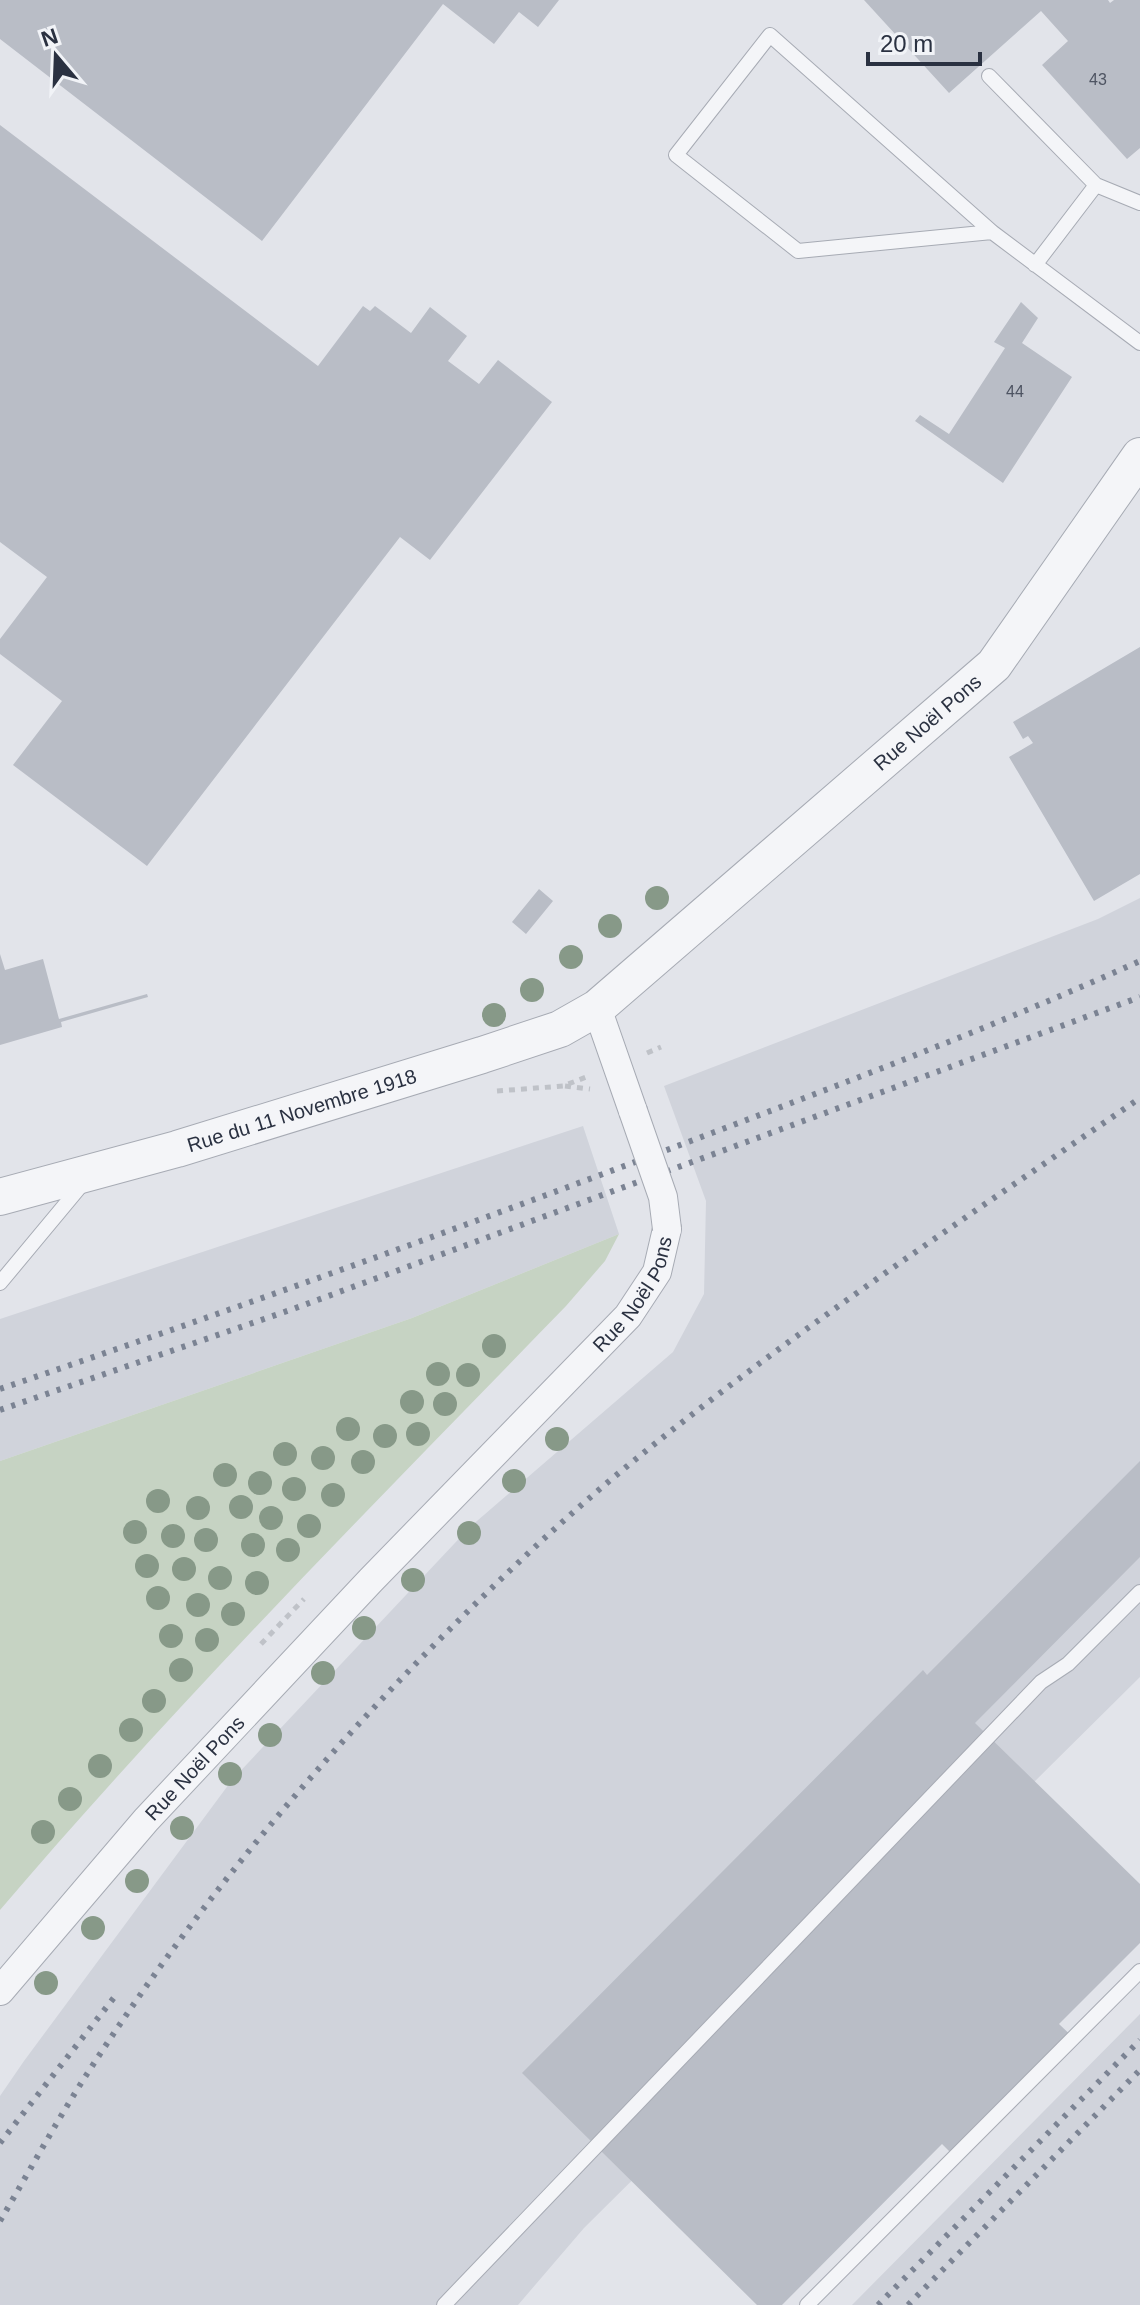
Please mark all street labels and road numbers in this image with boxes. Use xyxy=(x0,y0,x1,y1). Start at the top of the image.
street label: Rue Noël Pons xyxy=(869,670,986,775)
street label: Rue du 11 Novembre 1918 xyxy=(184,1065,419,1156)
street label: Rue Noël Pons xyxy=(588,1234,676,1356)
street label: Rue Noël Pons xyxy=(141,1711,249,1825)

